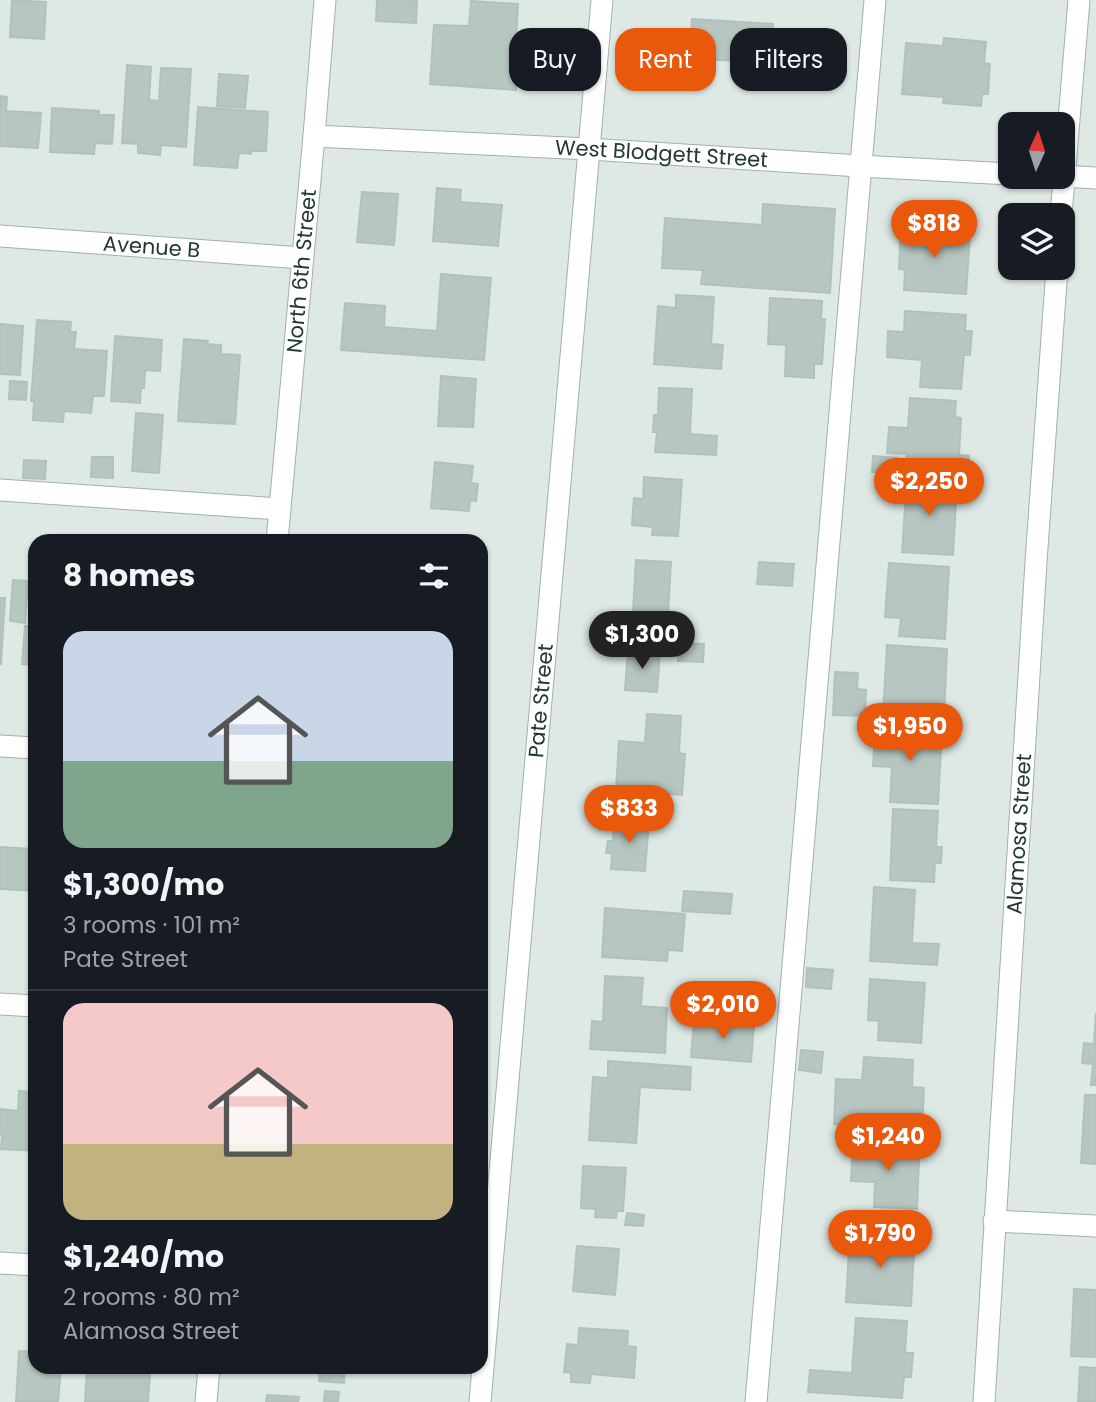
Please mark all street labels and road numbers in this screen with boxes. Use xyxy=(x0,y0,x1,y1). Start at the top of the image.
street label: West Blodgett Street xyxy=(554,132,769,174)
street label: North 6th Street xyxy=(279,188,323,354)
street label: Avenue B xyxy=(102,229,201,265)
street label: Pate Street xyxy=(521,642,560,759)
street label: Alamosa Street xyxy=(999,753,1038,915)

